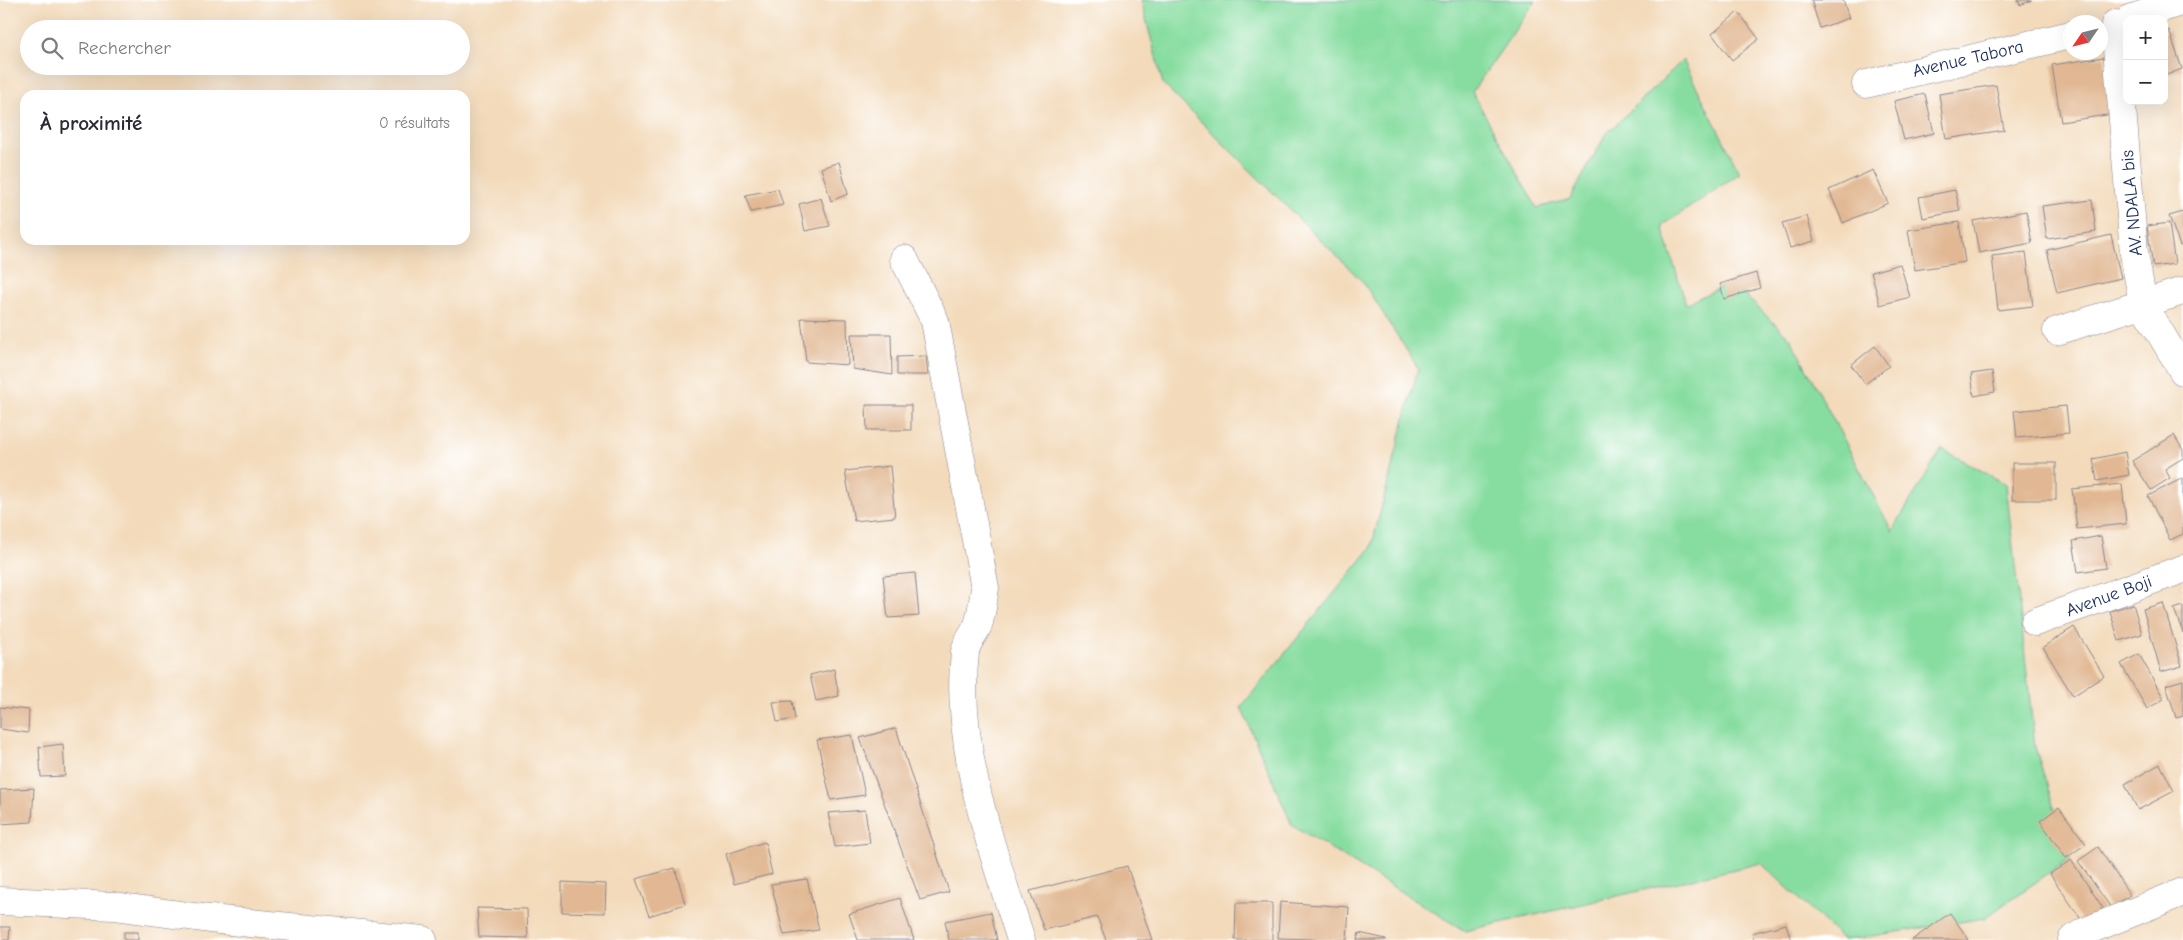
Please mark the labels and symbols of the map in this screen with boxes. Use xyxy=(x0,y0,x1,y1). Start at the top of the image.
north arrow xyxy=(2063,15,2108,60)
street label: Avenue Tabora xyxy=(1911,36,2025,82)
street label: AV. NDALA bis xyxy=(2117,149,2147,257)
street label: Avenue Boji xyxy=(2063,571,2155,621)

